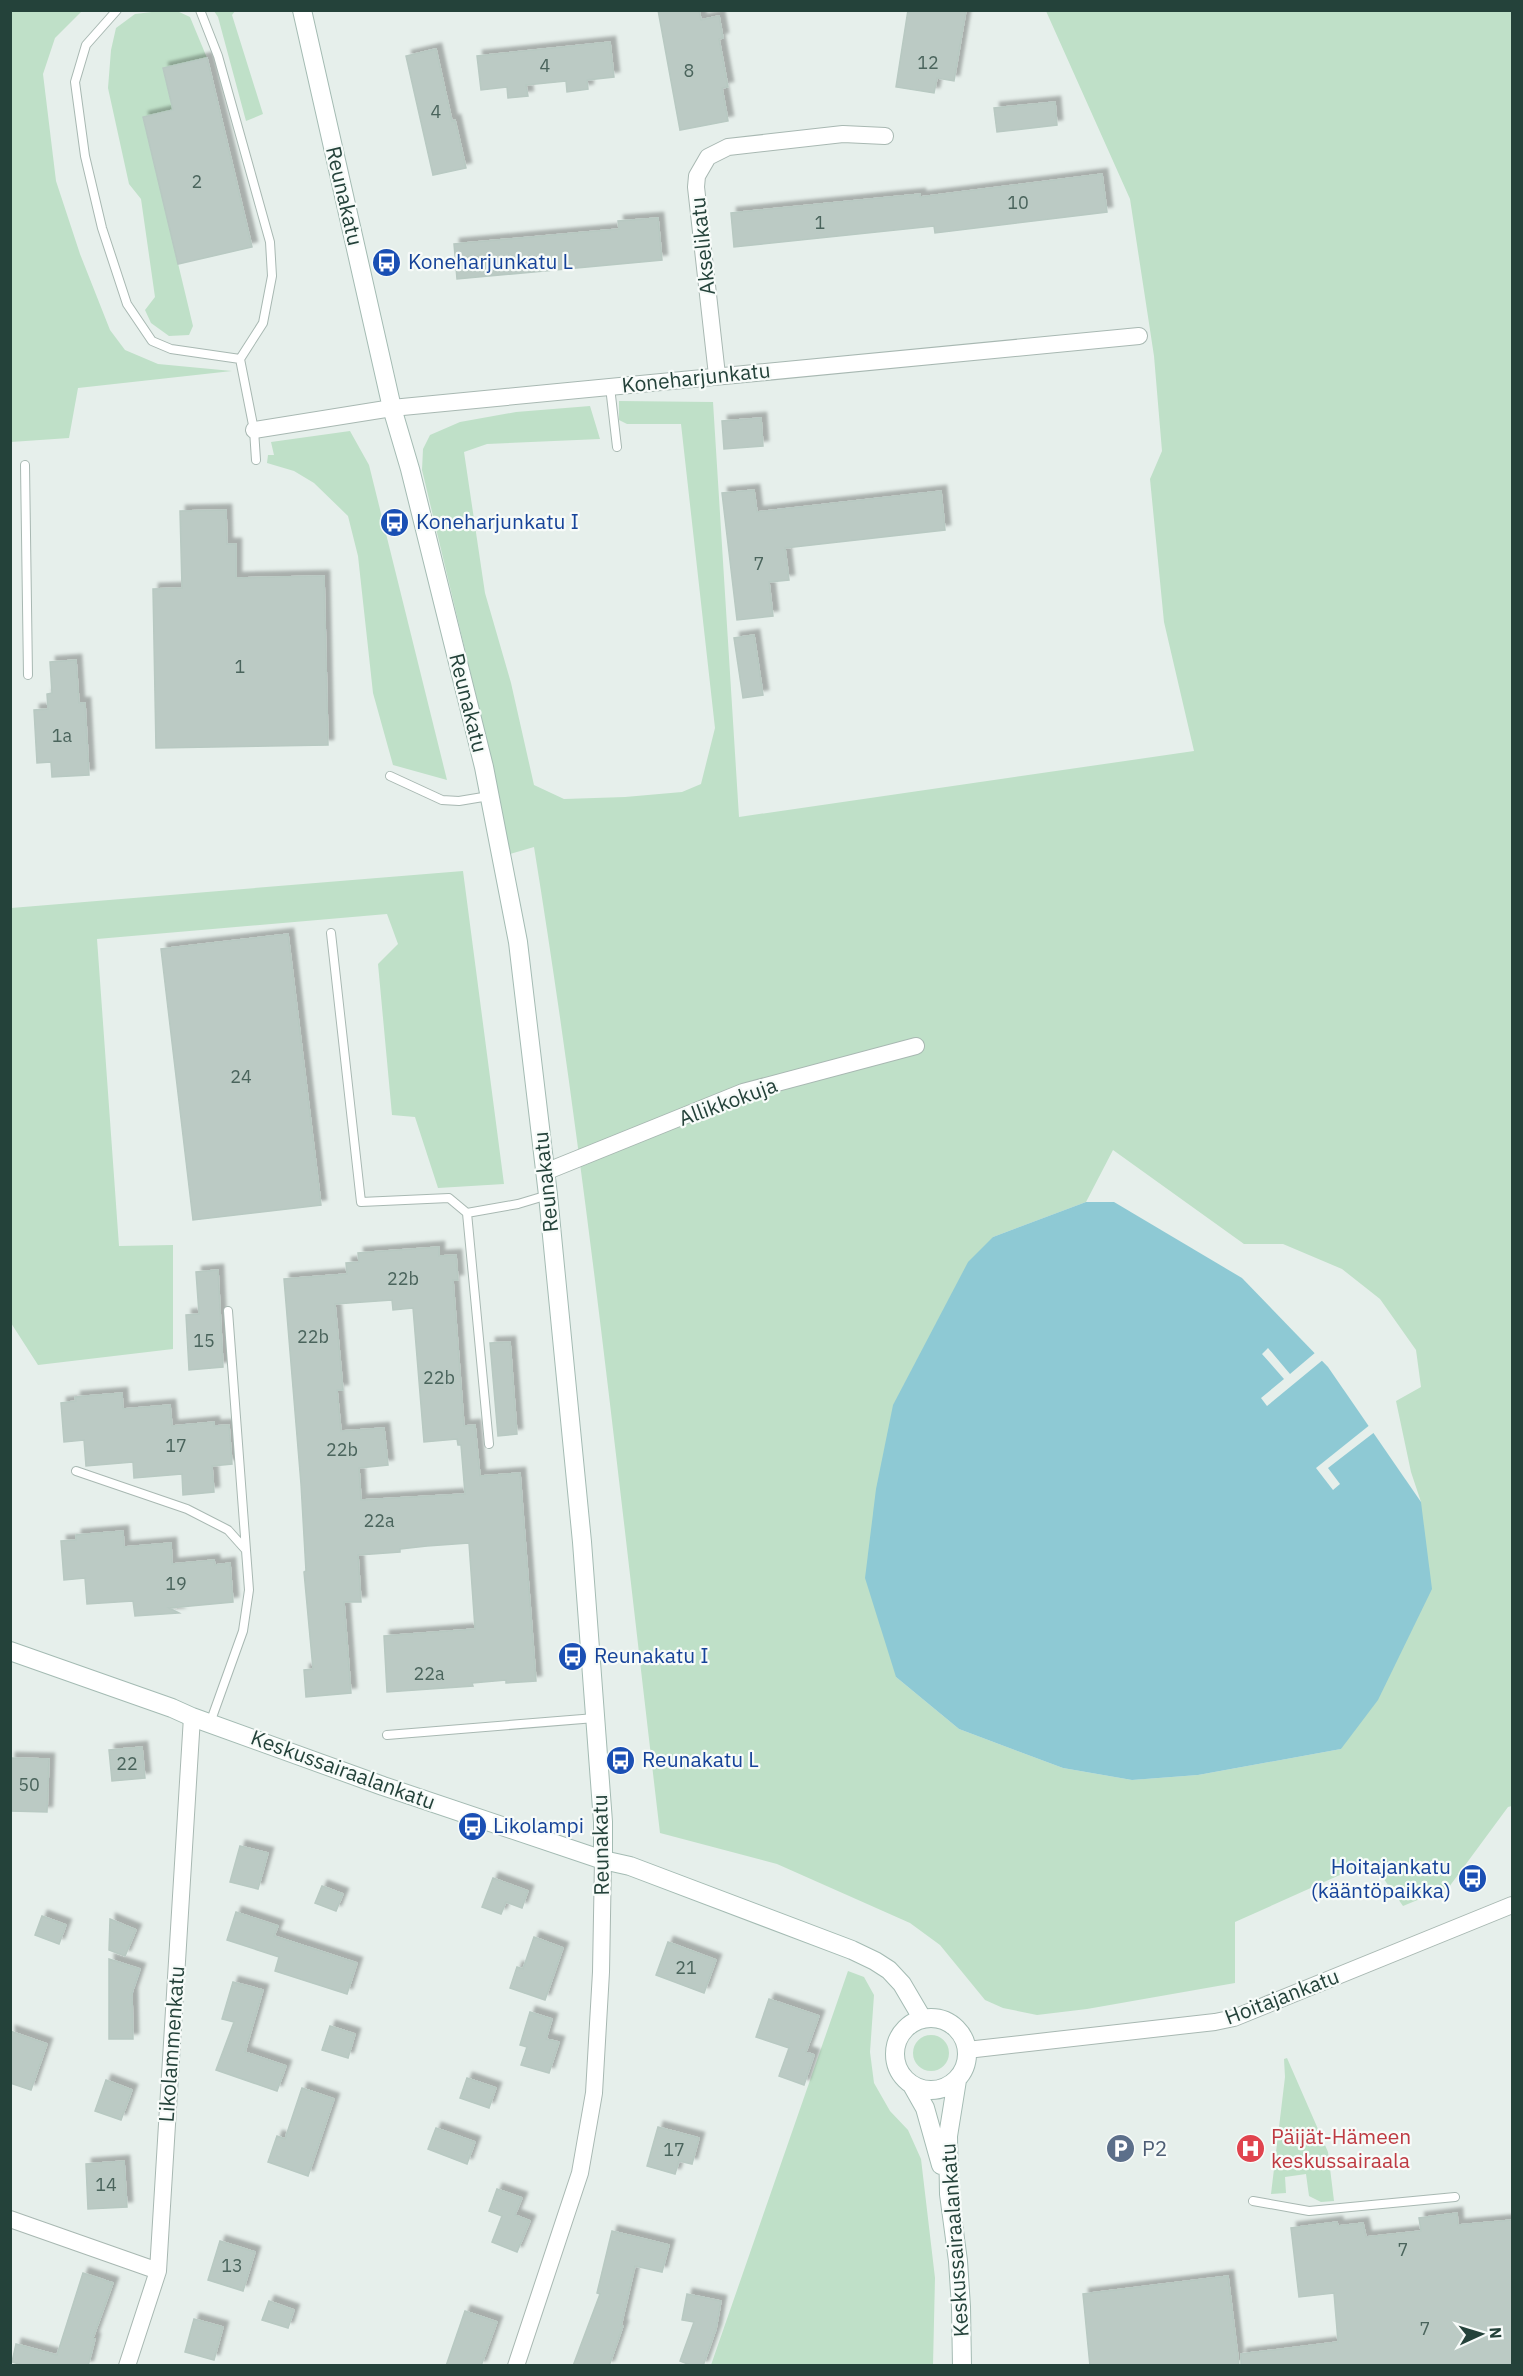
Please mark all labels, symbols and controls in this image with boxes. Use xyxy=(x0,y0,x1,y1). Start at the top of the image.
house number: 12 xyxy=(917,51,939,74)
house number: 4 xyxy=(540,54,551,77)
house number: 8 xyxy=(684,59,694,82)
house number: 4 xyxy=(431,100,442,123)
street label: Reunakatu xyxy=(320,143,370,248)
house number: 2 xyxy=(192,170,202,193)
house number: 10 xyxy=(1007,191,1029,214)
street label: Akselikatu xyxy=(683,196,721,297)
house number: 1 xyxy=(815,211,825,234)
bus stop icon: Koneharjunkatu L xyxy=(371,246,403,278)
place label: Koneharjunkatu L xyxy=(408,247,573,275)
street label: Koneharjunkatu xyxy=(620,355,772,399)
bus stop icon: Koneharjunkatu I xyxy=(379,506,411,538)
place label: Koneharjunkatu I xyxy=(416,507,579,535)
house number: 7 xyxy=(754,552,764,575)
street label: Reunakatu xyxy=(443,650,495,755)
house number: 1 xyxy=(235,655,245,678)
house number: 1a xyxy=(52,724,73,747)
house number: 24 xyxy=(230,1065,252,1088)
street label: Allikkokuja xyxy=(675,1070,781,1132)
street label: Reunakatu xyxy=(526,1130,564,1234)
house number: 22b xyxy=(387,1267,419,1290)
house number: 22b xyxy=(297,1325,329,1348)
house number: 15 xyxy=(193,1329,215,1352)
house number: 22b xyxy=(423,1366,455,1389)
house number: 17 xyxy=(165,1434,187,1457)
house number: 22b xyxy=(326,1438,358,1461)
house number: 22a xyxy=(363,1509,395,1532)
house number: 19 xyxy=(165,1572,187,1595)
bus stop icon: Reunakatu I xyxy=(557,1640,589,1672)
place label: Reunakatu I xyxy=(594,1641,709,1669)
house number: 22a xyxy=(413,1662,445,1685)
street label: Keskussairaalankatu xyxy=(247,1723,440,1815)
bus stop icon: Reunakatu L xyxy=(605,1744,637,1776)
place label: Reunakatu L xyxy=(642,1745,759,1773)
house number: 22 xyxy=(116,1752,138,1775)
house number: 50 xyxy=(18,1773,40,1796)
street label: Reunakatu xyxy=(585,1794,615,1896)
bus stop icon: Likolampi xyxy=(456,1810,488,1842)
place label: Likolampi xyxy=(493,1811,584,1839)
place label: Hoitajankatu (kääntöpaikka) xyxy=(1311,1852,1451,1904)
bus stop icon: Hoitajankatu (kääntöpaikka) xyxy=(1456,1863,1488,1895)
house number: 21 xyxy=(675,1956,697,1979)
street label: Hoitajankatu xyxy=(1220,1961,1343,2031)
street label: Likolammenkatu xyxy=(152,1965,190,2123)
place label: Päijät-Hämeen keskussairaala xyxy=(1271,2122,1411,2174)
parking icon: P2 xyxy=(1105,2133,1137,2165)
hospital icon: Päijät-Hämeen keskussairaala xyxy=(1234,2133,1266,2165)
place label: P2 xyxy=(1142,2134,1167,2162)
house number: 17 xyxy=(663,2138,685,2161)
street label: Keskussairaalankatu xyxy=(933,2142,975,2338)
house number: 14 xyxy=(95,2173,117,2196)
house number: 7 xyxy=(1398,2238,1408,2261)
house number: 13 xyxy=(221,2254,243,2277)
north arrow xyxy=(1451,2304,1511,2364)
house number: 7 xyxy=(1420,2317,1430,2340)
text: N xyxy=(1486,2326,1506,2339)

